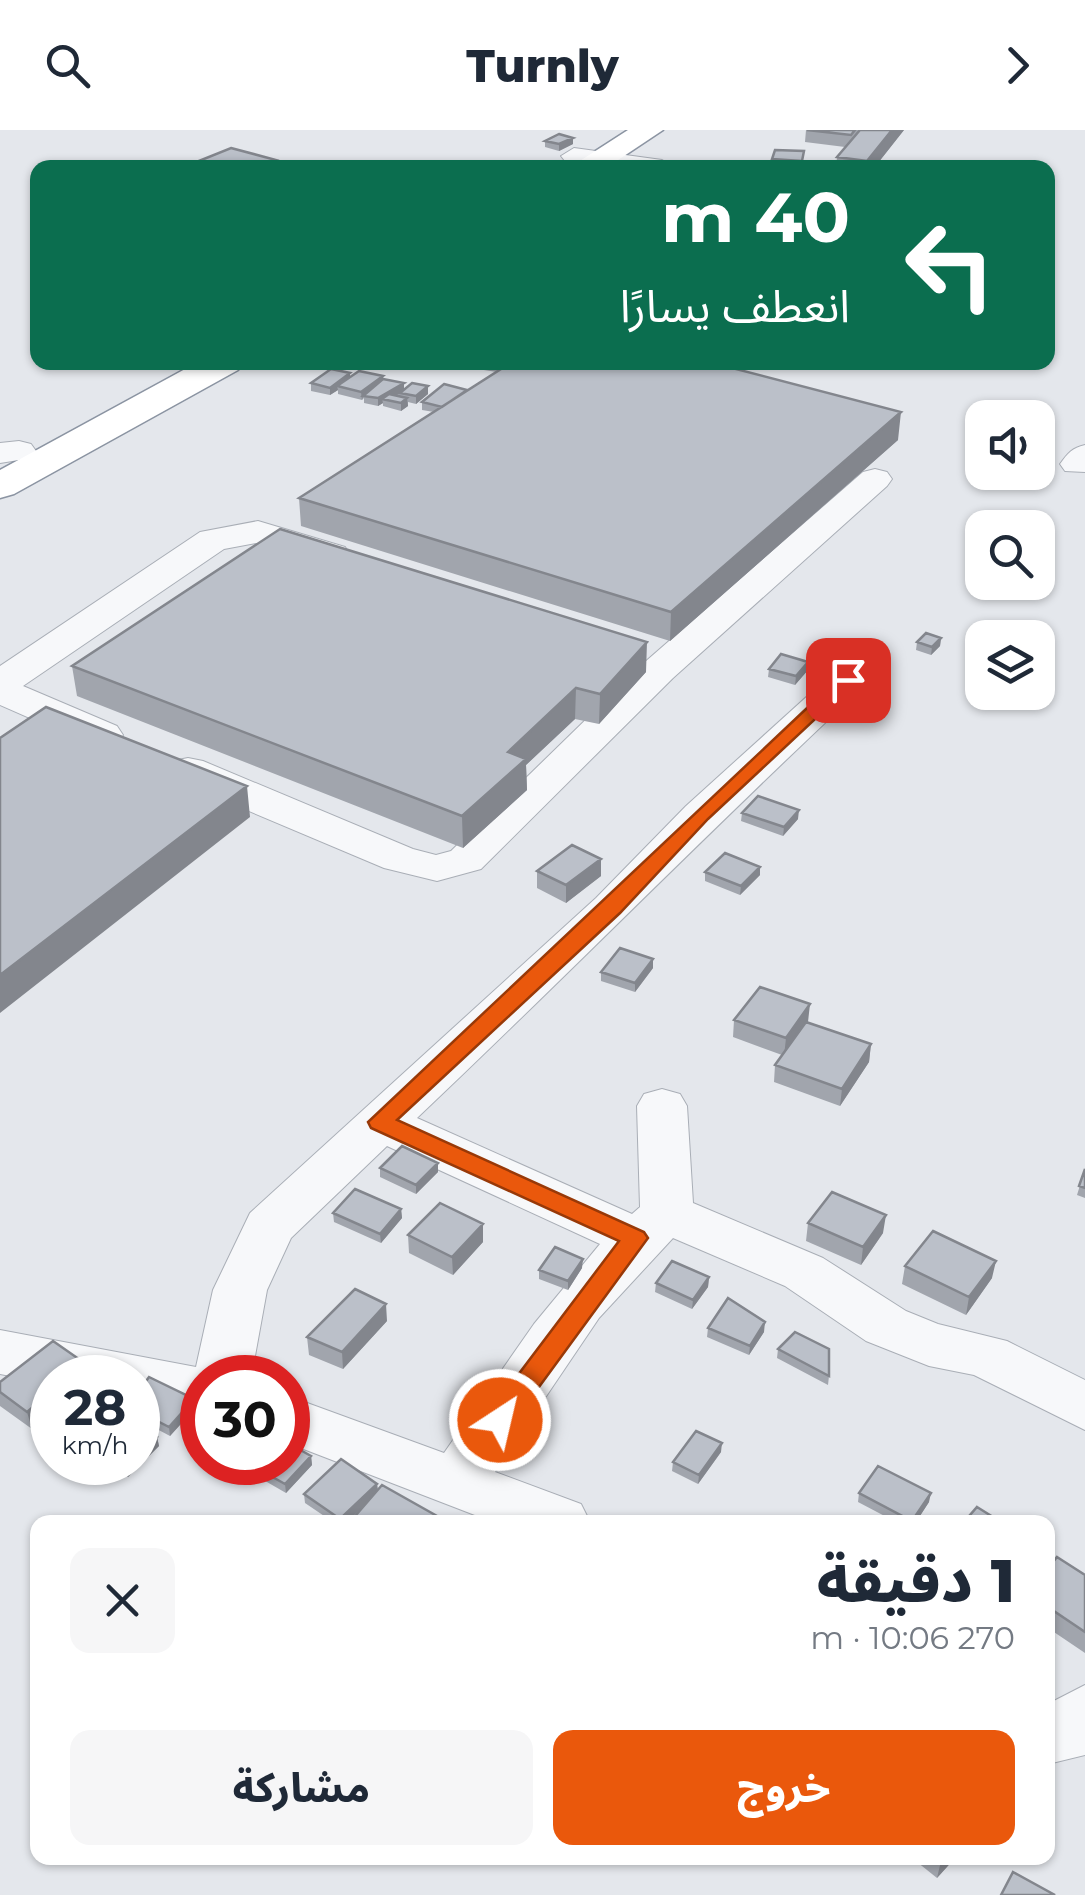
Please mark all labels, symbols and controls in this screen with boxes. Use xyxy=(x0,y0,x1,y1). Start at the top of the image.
icon: search xyxy=(40,38,95,93)
text: Turnly xyxy=(466,38,619,93)
icon: forward xyxy=(990,38,1045,93)
text: 40 m xyxy=(661,174,850,260)
icon: left xyxy=(885,200,1015,330)
text: انعطف يسارًا xyxy=(620,278,850,333)
map controls xyxy=(965,400,1055,710)
button: sound xyxy=(965,400,1055,490)
button: search xyxy=(965,510,1055,600)
button: layers xyxy=(965,620,1055,710)
pin xyxy=(806,638,891,723)
icon: arrive xyxy=(821,653,876,708)
speed limit sign: 30 xyxy=(180,1355,310,1485)
position arrow xyxy=(448,1368,552,1472)
text: 28 xyxy=(64,1377,126,1438)
text: km/h xyxy=(62,1430,128,1460)
text: 1 دقيقة xyxy=(817,1544,1015,1617)
button: close xyxy=(70,1548,175,1653)
text: 270 m · 10:06 xyxy=(810,1618,1015,1657)
button: مشاركة xyxy=(70,1730,533,1845)
button: خروج xyxy=(553,1730,1015,1845)

